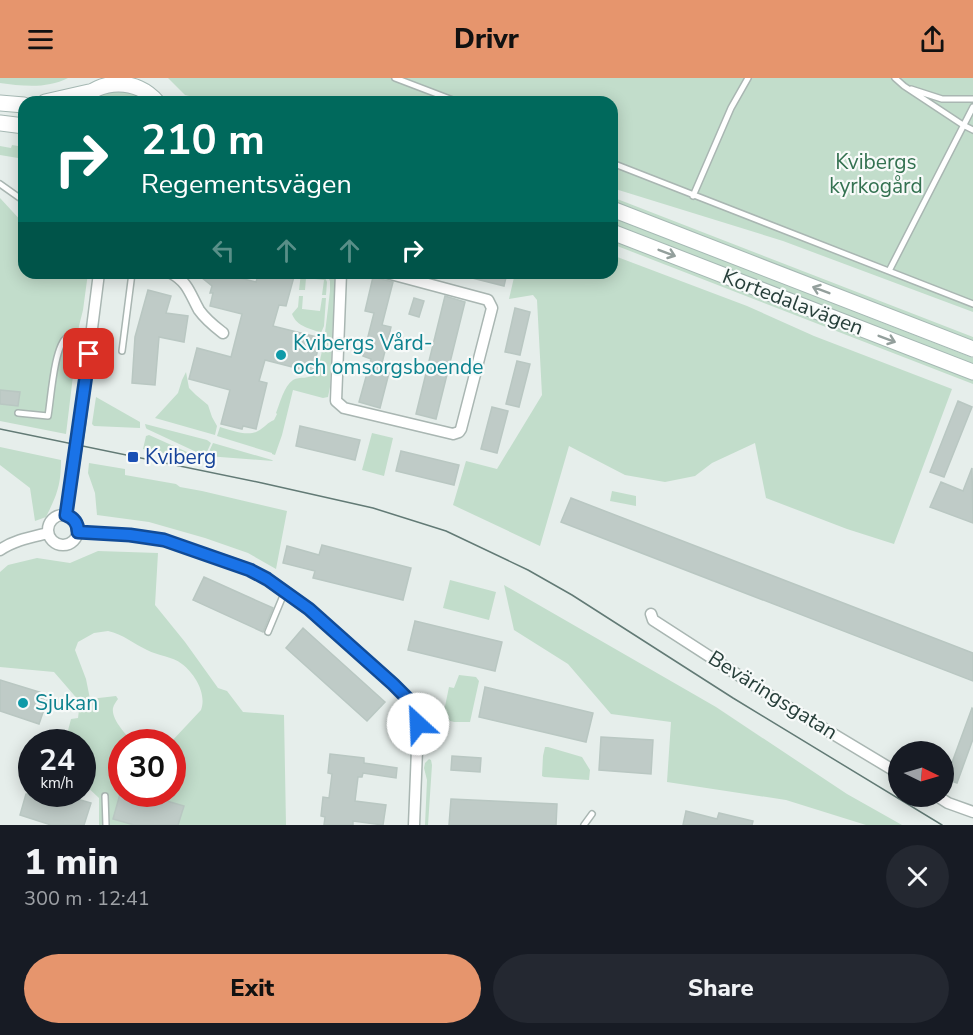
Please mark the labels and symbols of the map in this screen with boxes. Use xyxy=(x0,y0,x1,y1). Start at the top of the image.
park label: Kvibergs kyrkogård xyxy=(829,148,923,200)
one-way arrow xyxy=(657,248,675,259)
street label: Kortedalavägen xyxy=(719,262,867,342)
one-way arrow xyxy=(812,284,831,295)
pin xyxy=(63,328,114,379)
place label: Kvibergs Vård- och omsorgsboende xyxy=(293,329,483,381)
one-way arrow xyxy=(878,334,896,345)
marker: Kvibergs Vård- och omsorgsboende xyxy=(274,348,288,362)
place label: Kviberg xyxy=(145,443,216,471)
marker: Kviberg xyxy=(126,450,140,464)
street label: Beväringsgatan xyxy=(703,644,843,746)
place label: Sjukan xyxy=(35,689,98,717)
position arrow xyxy=(386,692,450,756)
marker: Sjukan xyxy=(16,696,30,710)
speed limit sign: 30 xyxy=(108,729,186,807)
north arrow xyxy=(888,741,954,807)

